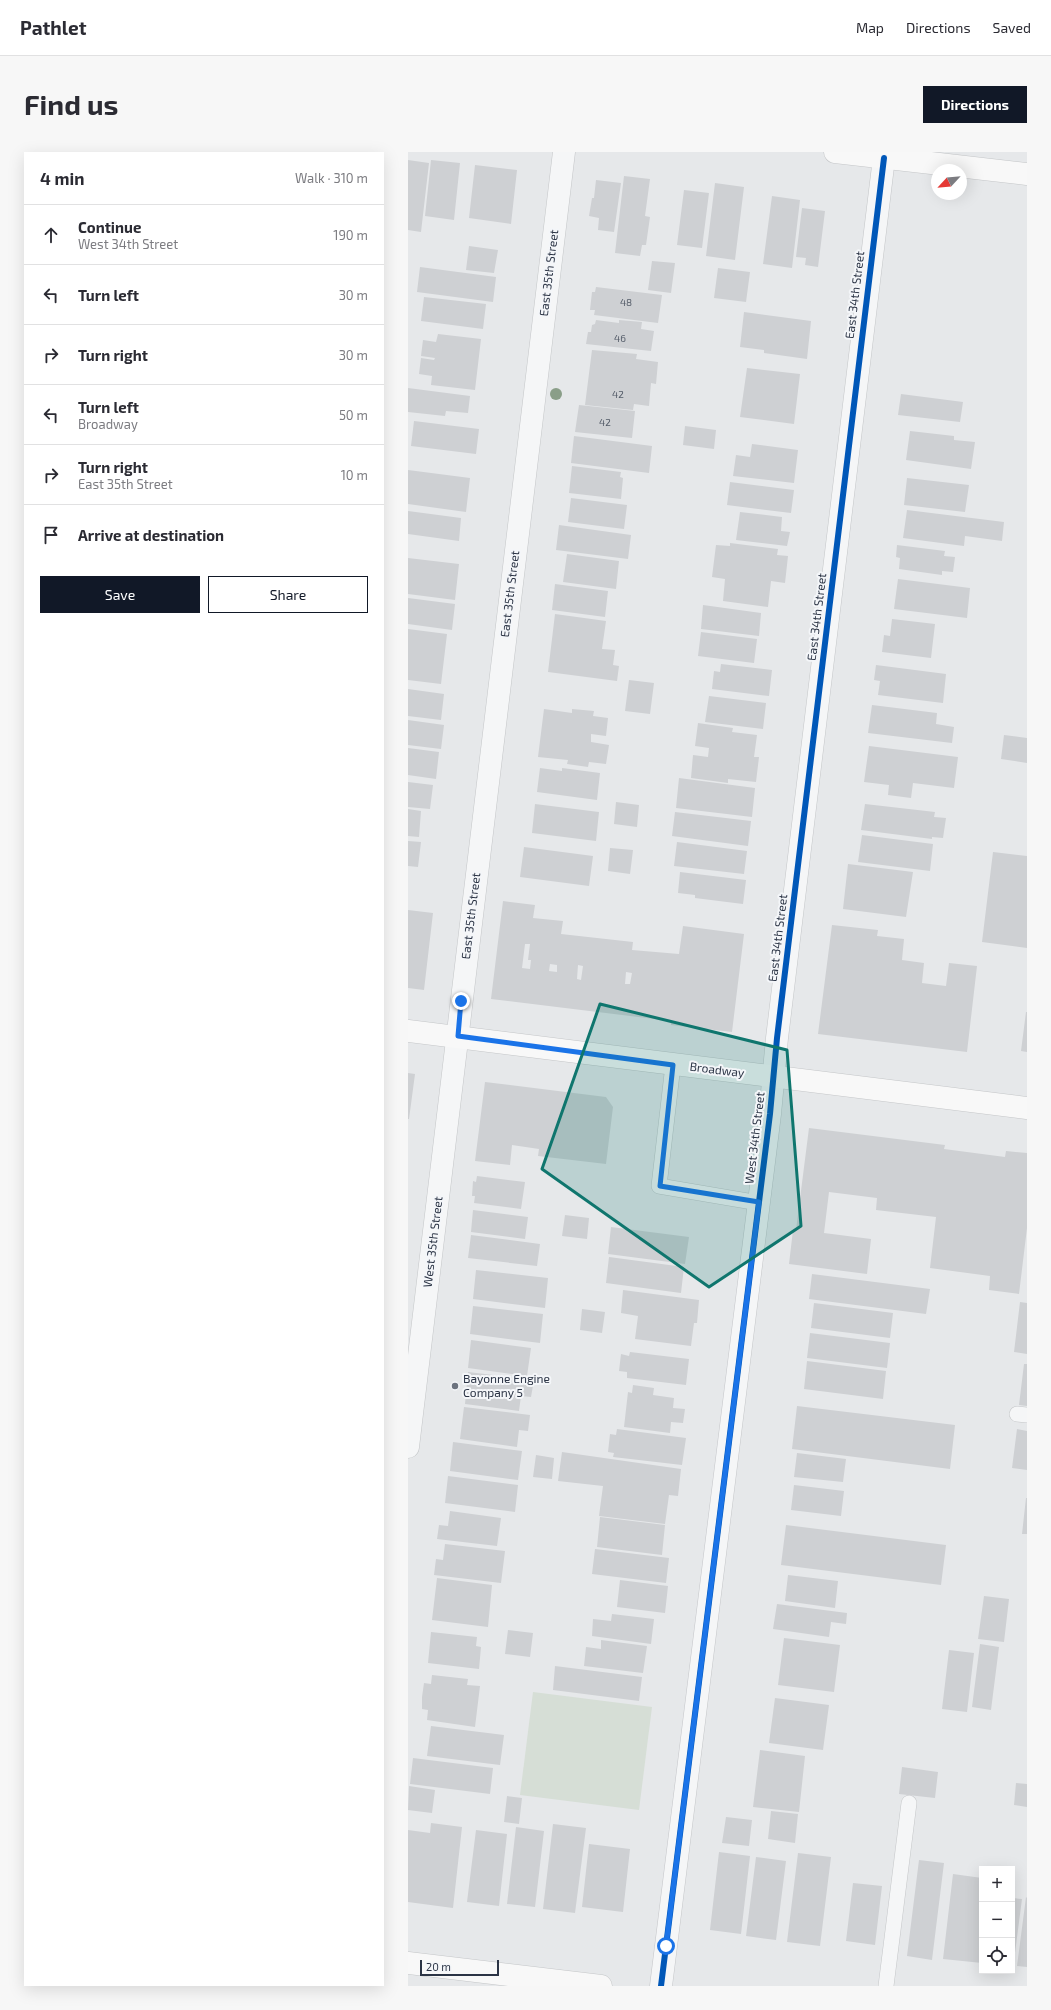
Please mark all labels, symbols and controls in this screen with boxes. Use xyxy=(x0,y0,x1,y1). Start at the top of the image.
text: Pathlet xyxy=(20,16,86,39)
text: Map xyxy=(856,19,884,36)
text: Directions xyxy=(906,19,971,36)
text: Saved xyxy=(993,19,1031,36)
button: Directions xyxy=(923,86,1027,123)
text: Find us xyxy=(24,87,118,121)
north arrow xyxy=(931,164,967,200)
text: 4 min xyxy=(40,168,84,188)
text: Walk · 310 m xyxy=(295,170,368,186)
text: Continue xyxy=(78,218,141,236)
icon: ahead xyxy=(40,224,62,246)
text: 190 m xyxy=(333,227,368,243)
street label: East 35th Street xyxy=(536,228,560,317)
text: West 34th Street xyxy=(78,236,178,252)
street label: East 34th Street xyxy=(842,250,866,340)
icon: left xyxy=(40,284,62,306)
text: Turn left xyxy=(78,286,139,304)
text: 30 m xyxy=(339,287,368,303)
house number: 48 xyxy=(620,296,632,308)
house number: 46 xyxy=(614,332,626,344)
icon: right xyxy=(40,344,62,366)
text: Turn right xyxy=(78,346,148,364)
text: 30 m xyxy=(339,347,368,363)
house number: 42 xyxy=(612,388,624,400)
text: Turn left xyxy=(78,398,139,416)
icon: left xyxy=(40,404,62,426)
text: 50 m xyxy=(339,407,368,423)
text: Broadway xyxy=(78,416,138,432)
house number: 42 xyxy=(599,416,611,428)
text: Turn right xyxy=(78,458,148,476)
icon: right xyxy=(40,464,62,486)
text: 10 m xyxy=(341,467,368,483)
text: East 35th Street xyxy=(78,476,173,492)
icon: arrive xyxy=(40,524,62,546)
text: Arrive at destination xyxy=(78,526,224,544)
street label: East 35th Street xyxy=(497,549,521,638)
street label: East 34th Street xyxy=(804,572,828,662)
button: Save xyxy=(40,576,200,613)
button: Share xyxy=(208,576,368,613)
street label: East 35th Street xyxy=(458,871,482,960)
street label: East 34th Street xyxy=(765,893,789,983)
route end xyxy=(452,992,470,1010)
street label: Broadway xyxy=(689,1059,746,1079)
street label: West 34th Street xyxy=(741,1091,767,1185)
street label: West 35th Street xyxy=(419,1195,445,1288)
place label: Bayonne Engine Company 5 xyxy=(463,1371,550,1399)
marker: Bayonne Engine Company 5 xyxy=(450,1381,460,1391)
map controls xyxy=(979,1866,1015,1974)
button: + xyxy=(979,1866,1015,1902)
button: − xyxy=(979,1902,1015,1938)
route start xyxy=(657,1937,675,1955)
button: locate xyxy=(979,1938,1015,1974)
scale bar xyxy=(420,1958,499,1977)
text: 20 m xyxy=(426,1960,451,1973)

